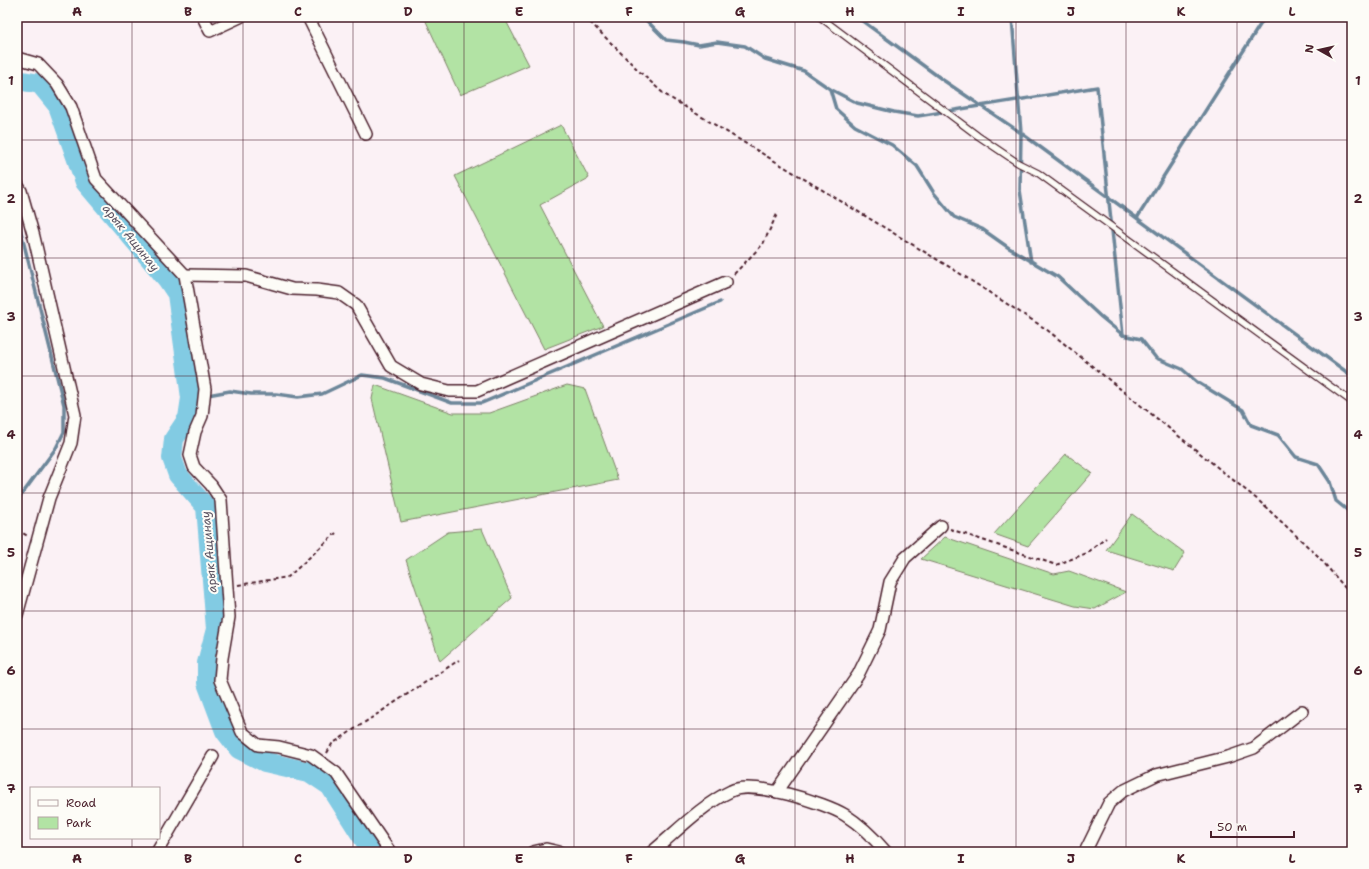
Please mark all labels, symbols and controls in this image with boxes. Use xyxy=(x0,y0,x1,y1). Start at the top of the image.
text: A xyxy=(72,3,82,20)
text: B xyxy=(184,3,192,20)
text: C xyxy=(294,3,302,20)
text: D xyxy=(403,3,413,20)
text: E xyxy=(515,3,524,20)
text: F xyxy=(625,3,633,20)
text: G xyxy=(735,3,746,20)
text: H xyxy=(845,3,855,20)
text: I xyxy=(957,3,965,20)
text: J xyxy=(1067,3,1075,20)
text: K xyxy=(1177,3,1186,20)
text: L xyxy=(1288,3,1296,20)
north arrow xyxy=(1299,30,1339,70)
text: N xyxy=(1302,43,1318,54)
text: 1 xyxy=(8,72,14,89)
text: 1 xyxy=(1355,72,1361,89)
text: 2 xyxy=(6,190,16,207)
text: 2 xyxy=(1353,190,1363,207)
water label: арык Ащинау xyxy=(99,201,163,275)
text: 3 xyxy=(6,308,16,325)
text: 3 xyxy=(1353,308,1363,325)
text: 4 xyxy=(6,426,16,443)
text: 4 xyxy=(1353,426,1363,443)
water label: арык Ащинау xyxy=(197,510,221,594)
text: 5 xyxy=(7,544,15,561)
text: 5 xyxy=(1354,544,1362,561)
text: 6 xyxy=(6,662,16,679)
text: 6 xyxy=(1353,662,1363,679)
text: 7 xyxy=(6,780,16,797)
text: 7 xyxy=(1353,780,1363,797)
legend xyxy=(30,787,160,839)
text: Road xyxy=(66,795,97,811)
scale bar xyxy=(1211,813,1294,839)
text: Park xyxy=(66,815,92,831)
text: 50 m xyxy=(1217,819,1247,835)
text: A xyxy=(72,850,82,867)
text: B xyxy=(184,850,192,867)
text: C xyxy=(294,850,302,867)
text: D xyxy=(403,850,413,867)
text: E xyxy=(515,850,524,867)
text: F xyxy=(625,850,633,867)
text: G xyxy=(735,850,746,867)
text: H xyxy=(845,850,855,867)
text: I xyxy=(957,850,965,867)
text: J xyxy=(1067,850,1075,867)
text: K xyxy=(1177,850,1186,867)
text: L xyxy=(1288,850,1296,867)

